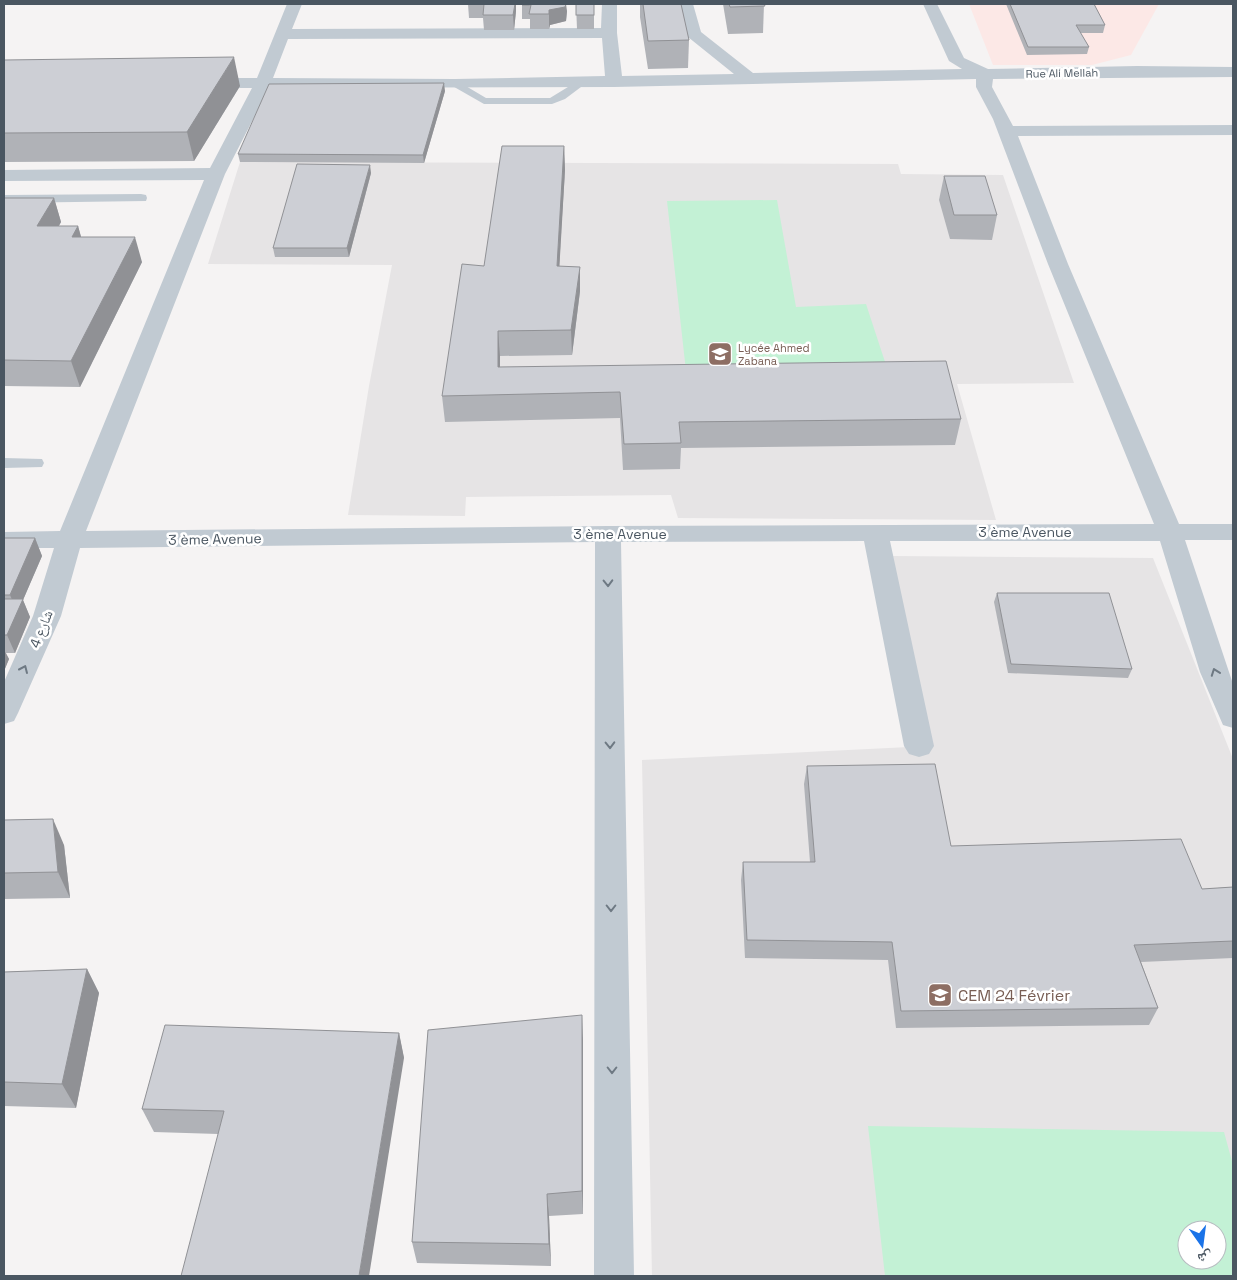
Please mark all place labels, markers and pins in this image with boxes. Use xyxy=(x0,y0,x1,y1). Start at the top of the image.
school or university icon: Lycée Ahmed Zabana xyxy=(707,341,733,367)
place label: Lycée Ahmed Zabana xyxy=(738,341,810,368)
school or university icon: CEM 24 Février xyxy=(927,982,953,1008)
place label: CEM 24 Février xyxy=(958,985,1070,1006)

